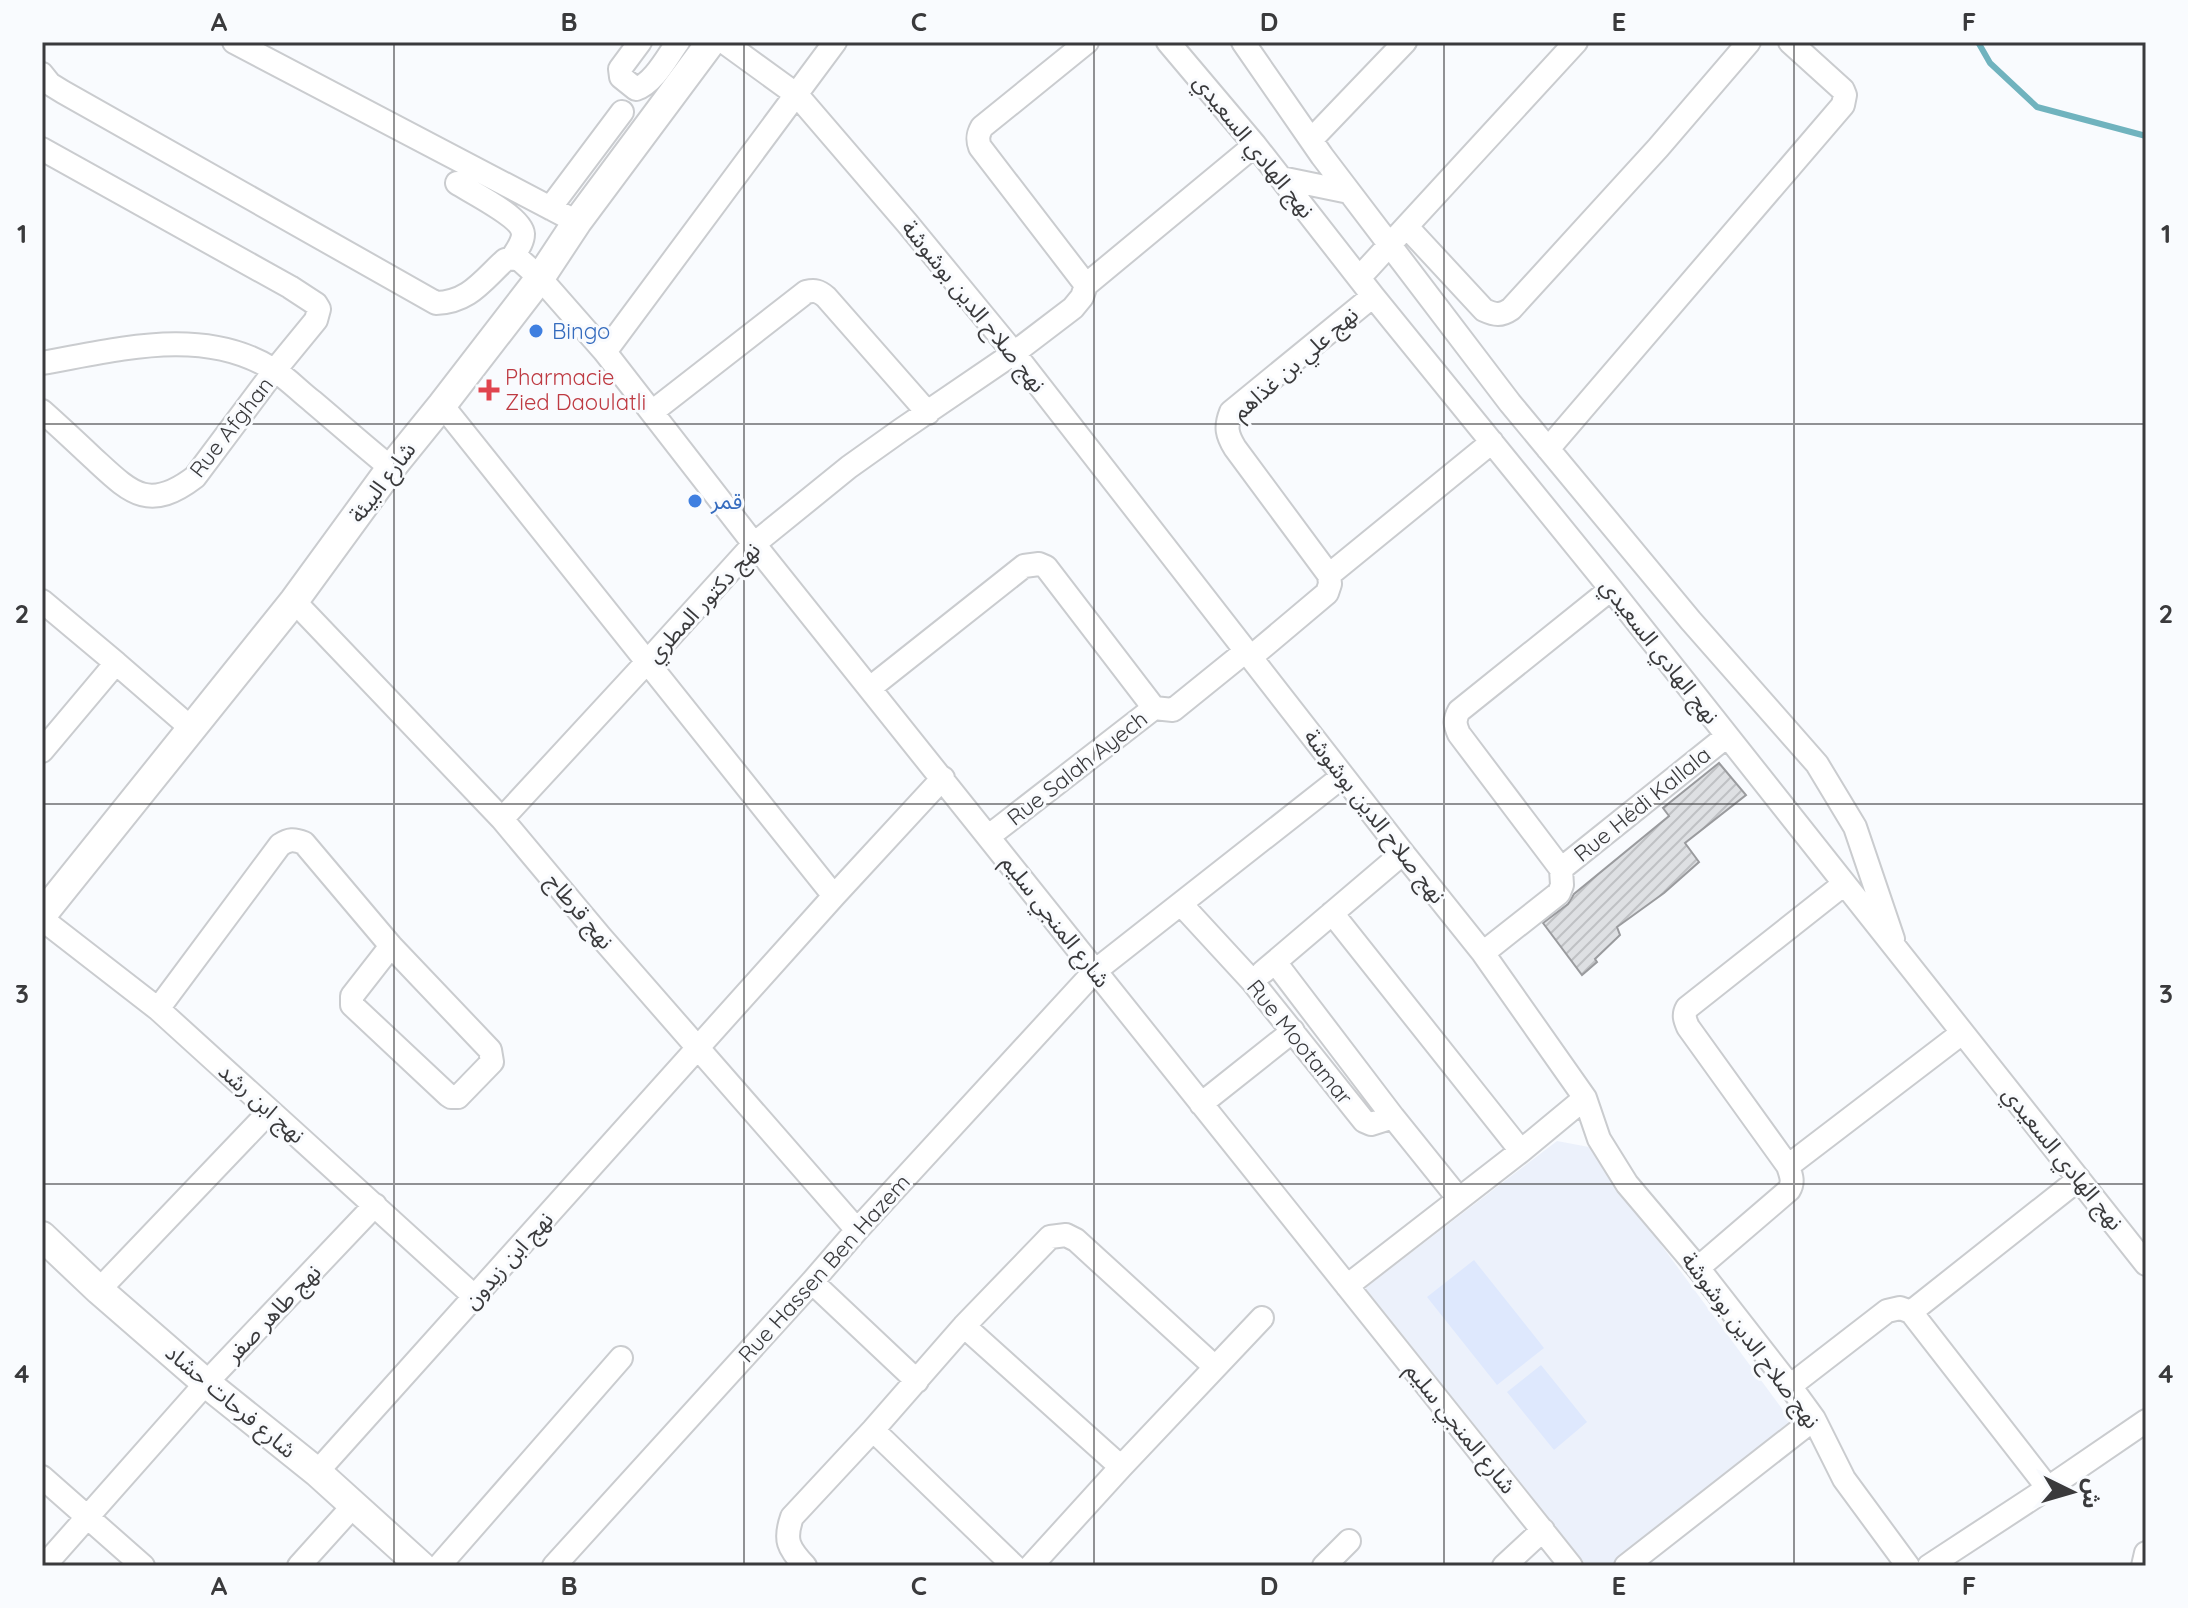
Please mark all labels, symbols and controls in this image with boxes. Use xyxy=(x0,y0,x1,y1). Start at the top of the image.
text: A xyxy=(211,5,228,38)
text: B xyxy=(560,5,578,38)
text: C xyxy=(911,5,927,38)
text: D xyxy=(1260,5,1278,38)
text: E xyxy=(1612,5,1626,38)
text: F xyxy=(1962,5,1976,38)
street label: نهج الهادي السعيدي xyxy=(1185,68,1321,225)
street label: نهج صلاح الدين بوشوشة xyxy=(894,214,1052,400)
text: 1 xyxy=(17,217,27,250)
text: 1 xyxy=(2161,217,2171,250)
street label: نهج علي بن غذاهم xyxy=(1226,301,1366,428)
place label: Bingo xyxy=(552,317,610,345)
marker: Bingo xyxy=(527,322,545,340)
place label: Pharmacie Zied Daoulatli xyxy=(505,363,646,416)
street label: Rue Afghan xyxy=(183,371,279,483)
marker: Pharmacie Zied Daoulatli xyxy=(480,381,498,399)
street label: شارع البيئة xyxy=(343,436,424,530)
place label: قمر xyxy=(710,487,742,515)
marker: قمر xyxy=(686,492,704,510)
street label: نهج دكتور المطري xyxy=(640,536,768,670)
street label: نهج الهادي السعيدي xyxy=(1592,573,1725,731)
text: 2 xyxy=(15,597,29,630)
text: 2 xyxy=(2159,597,2173,630)
street label: Rue Salah Ayech xyxy=(1001,704,1153,832)
street label: نهج صلاح الدين بوشوشة xyxy=(1296,723,1452,911)
street label: Rue Hédi Kallala xyxy=(1568,740,1716,868)
street label: شارع المنجي سليم xyxy=(993,849,1117,995)
street label: نهج قرطاج xyxy=(538,867,620,957)
street label: Rue Mootamar xyxy=(1241,974,1359,1111)
text: 3 xyxy=(15,977,29,1010)
text: 3 xyxy=(2159,977,2173,1010)
street label: نهج ابن رشد xyxy=(211,1057,311,1151)
street label: نهج الهادي السعيدي xyxy=(1994,1080,2130,1237)
street label: Rue Hassen Ben Hazem xyxy=(732,1168,916,1368)
street label: نهج ابن زيدون xyxy=(457,1206,561,1316)
street label: نهج صلاح الدين بوشوشة xyxy=(1673,1246,1826,1436)
street label: نهج طاهر صفر xyxy=(219,1258,329,1371)
street label: شارع فرحات حشاد xyxy=(158,1338,302,1466)
text: 4 xyxy=(14,1357,30,1390)
street label: شارع المنجي سليم xyxy=(1397,1357,1522,1501)
text: 4 xyxy=(2158,1357,2174,1390)
north arrow xyxy=(2032,1452,2112,1532)
text: ش xyxy=(2077,1478,2107,1510)
text: A xyxy=(211,1569,228,1602)
text: B xyxy=(560,1569,578,1602)
text: C xyxy=(911,1569,927,1602)
text: D xyxy=(1260,1569,1278,1602)
text: E xyxy=(1612,1569,1626,1602)
text: F xyxy=(1962,1569,1976,1602)

